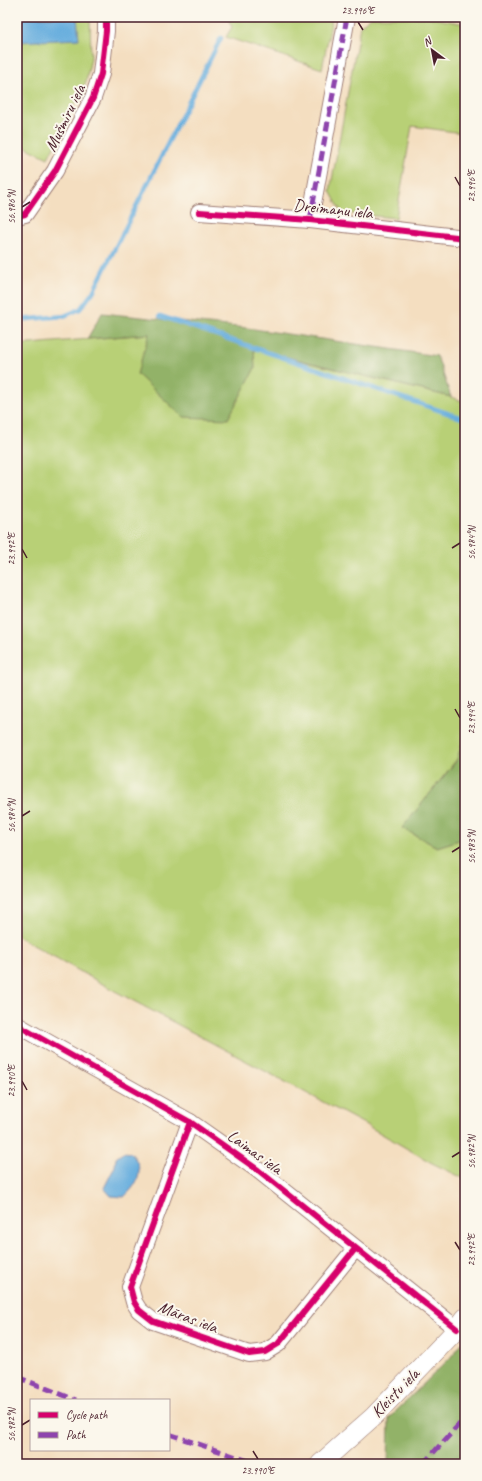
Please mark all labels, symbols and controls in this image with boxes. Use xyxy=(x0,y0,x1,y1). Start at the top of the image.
text: 23.996°E xyxy=(342,4,376,17)
north arrow xyxy=(412,30,452,70)
text: N xyxy=(420,33,435,49)
street label: Mušmiru iela xyxy=(40,80,91,155)
text: 23.996°E xyxy=(465,168,478,202)
text: 56.986°N xyxy=(5,188,18,224)
street label: Dreimaņu iela xyxy=(292,194,375,224)
text: 56.984°N xyxy=(465,524,478,560)
text: 23.992°E xyxy=(5,531,18,565)
text: 23.994°E xyxy=(465,700,478,734)
text: 56.984°N xyxy=(5,797,18,833)
text: 56.983°N xyxy=(465,828,478,864)
text: 23.990°E xyxy=(5,1063,18,1097)
street label: Laimas iela xyxy=(223,1125,288,1180)
text: 56.982°N xyxy=(465,1133,478,1169)
text: 23.992°E xyxy=(465,1232,478,1266)
street label: Māras iela xyxy=(155,1296,222,1338)
street label: Kleistu iela xyxy=(366,1362,425,1422)
legend xyxy=(30,1399,170,1451)
text: 56.982°N xyxy=(5,1406,18,1442)
text: Cycle path xyxy=(66,1407,108,1423)
text: Path xyxy=(66,1427,86,1443)
text: 23.990°E xyxy=(242,1464,276,1477)

